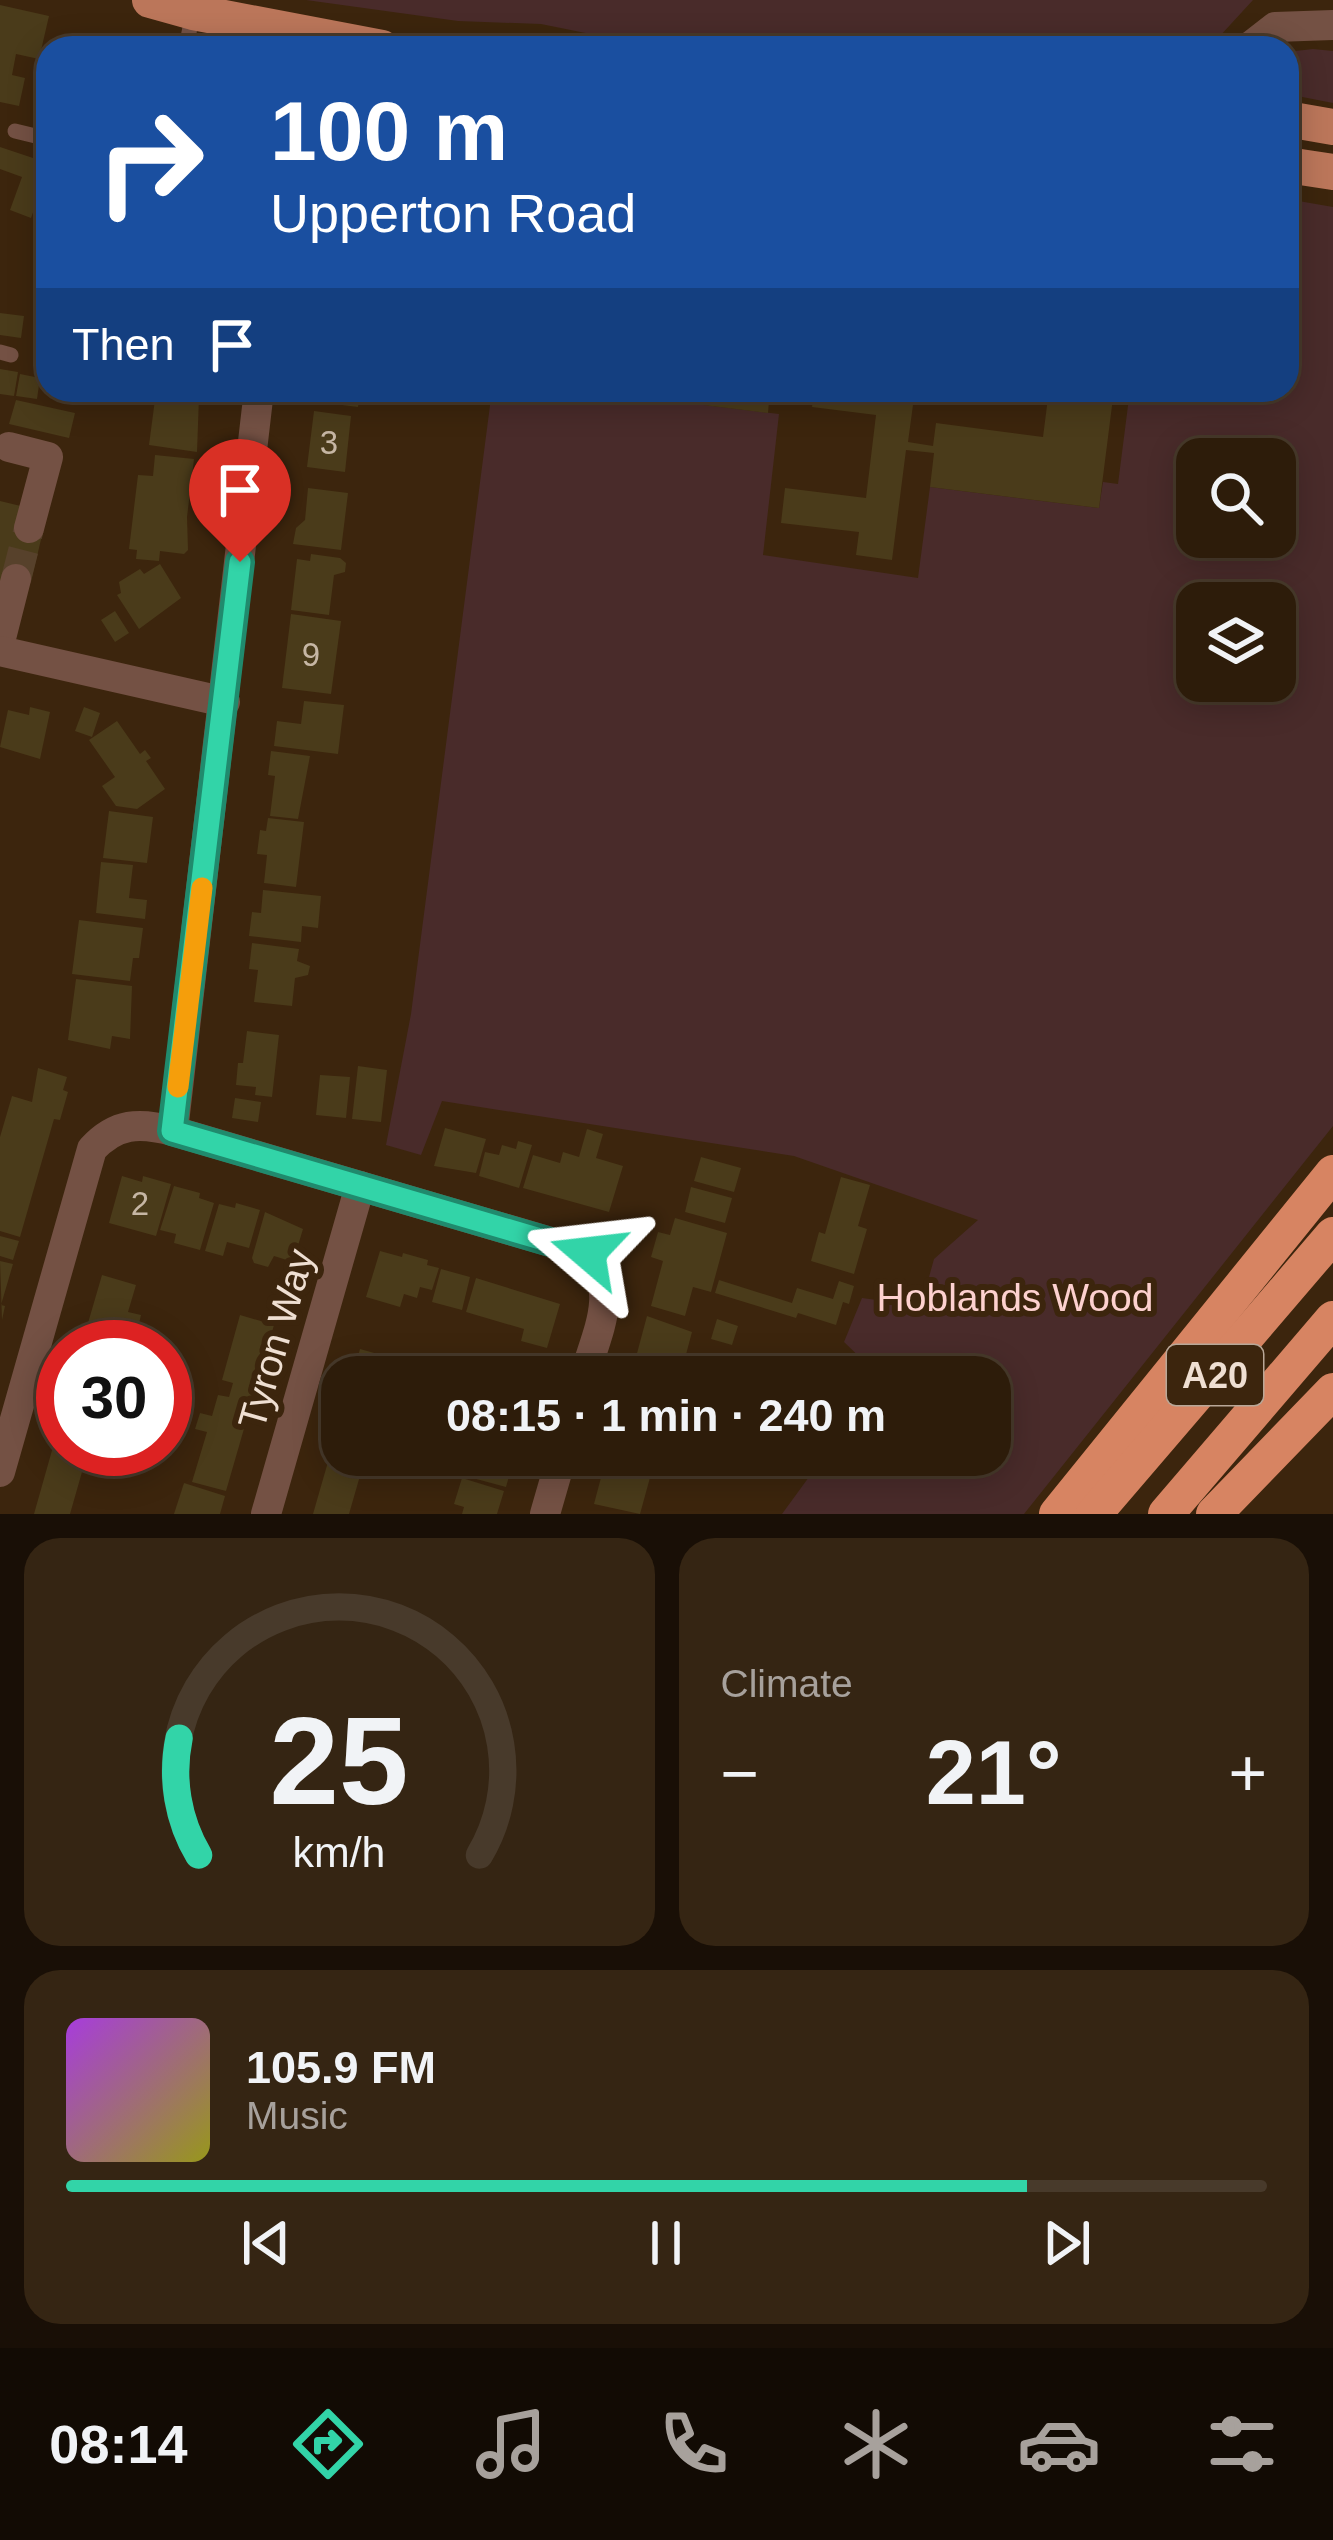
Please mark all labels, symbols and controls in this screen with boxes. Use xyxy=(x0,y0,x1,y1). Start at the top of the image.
icon: right xyxy=(72,84,228,240)
text: 100 m xyxy=(270,84,508,178)
text: Upperton Road xyxy=(270,183,636,243)
icon: arrive xyxy=(199,312,265,378)
text: Then xyxy=(72,319,175,370)
house number: 3 xyxy=(320,424,338,461)
map controls xyxy=(1176,438,1296,702)
button: search xyxy=(1176,438,1296,558)
pin xyxy=(189,439,291,562)
icon: arrive xyxy=(207,457,273,523)
button: layers xyxy=(1176,582,1296,702)
house number: 9 xyxy=(302,636,320,673)
house number: 2 xyxy=(131,1185,149,1222)
position arrow xyxy=(525,1190,651,1316)
street label: Tyron Way xyxy=(230,1244,322,1434)
park label: Hoblands Wood xyxy=(877,1276,1153,1319)
speed limit sign: 30 xyxy=(36,1320,192,1476)
road number: A20 xyxy=(1167,1345,1263,1405)
text: 08:15 · 1 min · 240 m xyxy=(446,1390,886,1441)
text: Climate xyxy=(721,1662,853,1705)
text: 25 xyxy=(270,1691,409,1830)
text: 21° xyxy=(926,1723,1062,1823)
text: − xyxy=(721,1736,759,1810)
text: + xyxy=(1228,1736,1267,1810)
text: km/h xyxy=(293,1828,386,1876)
text: 105.9 FM xyxy=(246,2042,436,2093)
text: Music xyxy=(246,2094,348,2137)
icon: previous xyxy=(233,2210,299,2276)
icon: pause xyxy=(633,2210,699,2276)
icon: next xyxy=(1034,2210,1100,2276)
icon: directions xyxy=(286,2402,370,2486)
icon: music xyxy=(469,2402,553,2486)
icon: phone xyxy=(652,2402,736,2486)
icon: climate xyxy=(834,2402,918,2486)
icon: car xyxy=(1017,2402,1101,2486)
icon: filters xyxy=(1200,2402,1284,2486)
text: 08:14 xyxy=(49,2414,187,2474)

